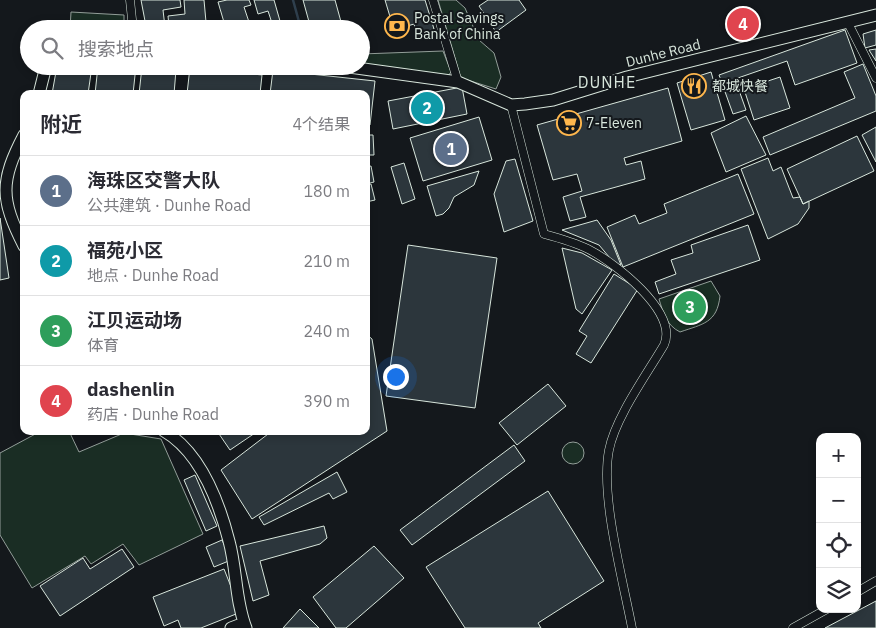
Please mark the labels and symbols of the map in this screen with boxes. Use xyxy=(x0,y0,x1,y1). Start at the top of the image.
pin: 4 xyxy=(727,5,759,43)
place label: Postal Savings Bank of China xyxy=(414,9,504,43)
bank icon: Postal Savings Bank of China xyxy=(384,13,410,39)
street label: Dunhe Road xyxy=(624,35,702,71)
district label: DUNHE xyxy=(578,72,636,92)
restaurant icon: 都城快餐 xyxy=(681,73,707,99)
place label: 都城快餐 xyxy=(712,77,768,95)
pin: 2 xyxy=(411,89,443,127)
supermarket icon: 7-Eleven xyxy=(556,110,582,136)
place label: 7-Eleven xyxy=(586,114,642,132)
pin: 1 xyxy=(435,130,467,168)
pin: 3 xyxy=(674,288,706,326)
your location xyxy=(383,364,409,390)

